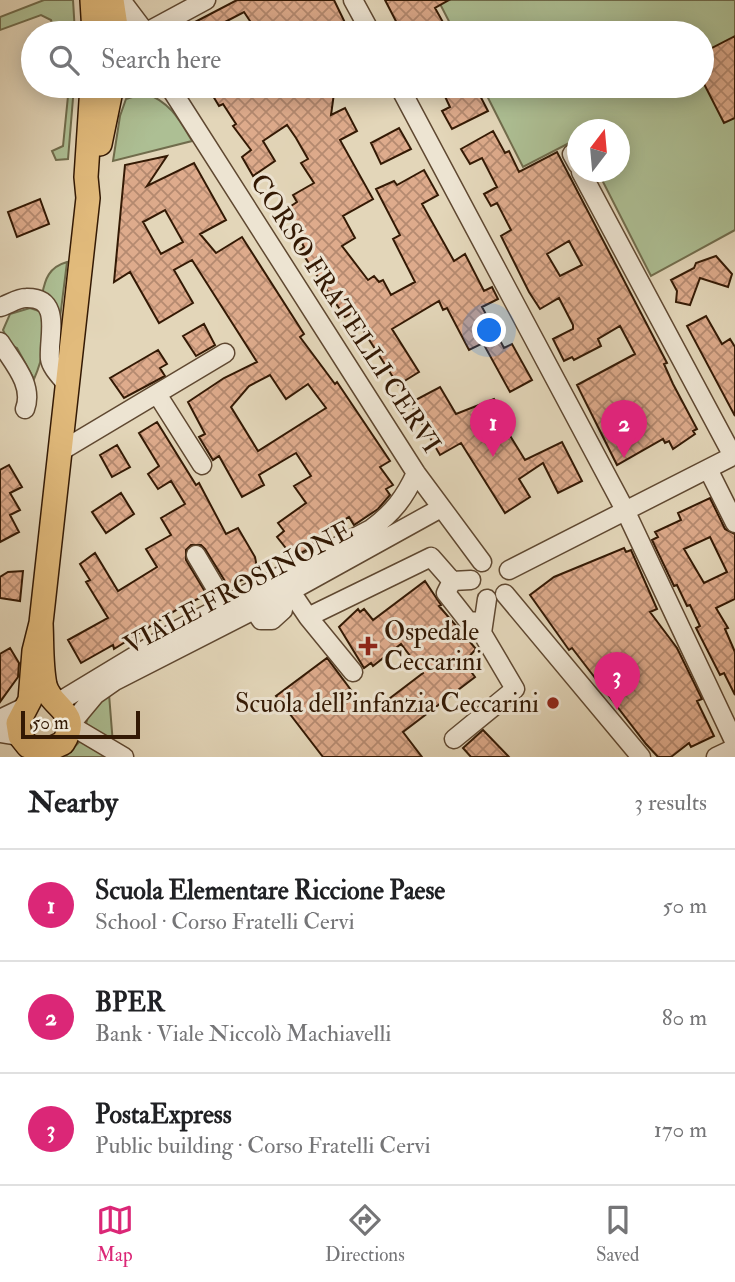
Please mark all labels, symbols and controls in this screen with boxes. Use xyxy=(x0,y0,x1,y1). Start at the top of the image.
search box xyxy=(21,21,714,98)
icon: search xyxy=(45,41,83,79)
text: Search here xyxy=(101,44,221,76)
north arrow xyxy=(567,119,630,182)
street label: CORSO FRATELLI CERVI xyxy=(243,168,447,459)
your location xyxy=(472,313,506,347)
pin: 1 xyxy=(470,399,516,457)
pin: 2 xyxy=(601,400,647,458)
street label: VIALE FROSINONE xyxy=(119,514,358,662)
place label: Ospedale Ceccarini xyxy=(384,616,483,678)
marker: Ospedale Ceccarini xyxy=(358,636,378,656)
pin: 3 xyxy=(594,652,640,710)
place label: Scuola dell'infanzia Ceccarini xyxy=(235,688,539,720)
marker: Scuola dell'infanzia Ceccarini xyxy=(545,695,561,711)
scale bar xyxy=(21,708,140,740)
text: 50 m xyxy=(32,711,69,735)
text: Nearby xyxy=(28,784,118,821)
text: 3 results xyxy=(634,788,707,817)
text: Scuola Elementare Riccione Paese xyxy=(95,875,445,907)
text: 1 xyxy=(47,891,55,920)
text: 50 m xyxy=(663,891,707,920)
text: School · Corso Fratelli Cervi xyxy=(95,907,355,936)
text: BPER xyxy=(95,987,165,1019)
text: 2 xyxy=(45,1003,57,1032)
text: 80 m xyxy=(662,1003,707,1032)
text: Bank · Viale Niccolò Machiavelli xyxy=(95,1019,391,1048)
text: PostaExpress xyxy=(95,1099,232,1131)
text: 3 xyxy=(47,1115,55,1144)
text: 170 m xyxy=(654,1115,707,1144)
text: Public building · Corso Fratelli Cervi xyxy=(95,1131,431,1160)
tab: Map xyxy=(96,1201,134,1267)
tab: Directions xyxy=(325,1201,405,1267)
tab: Saved xyxy=(596,1201,639,1267)

